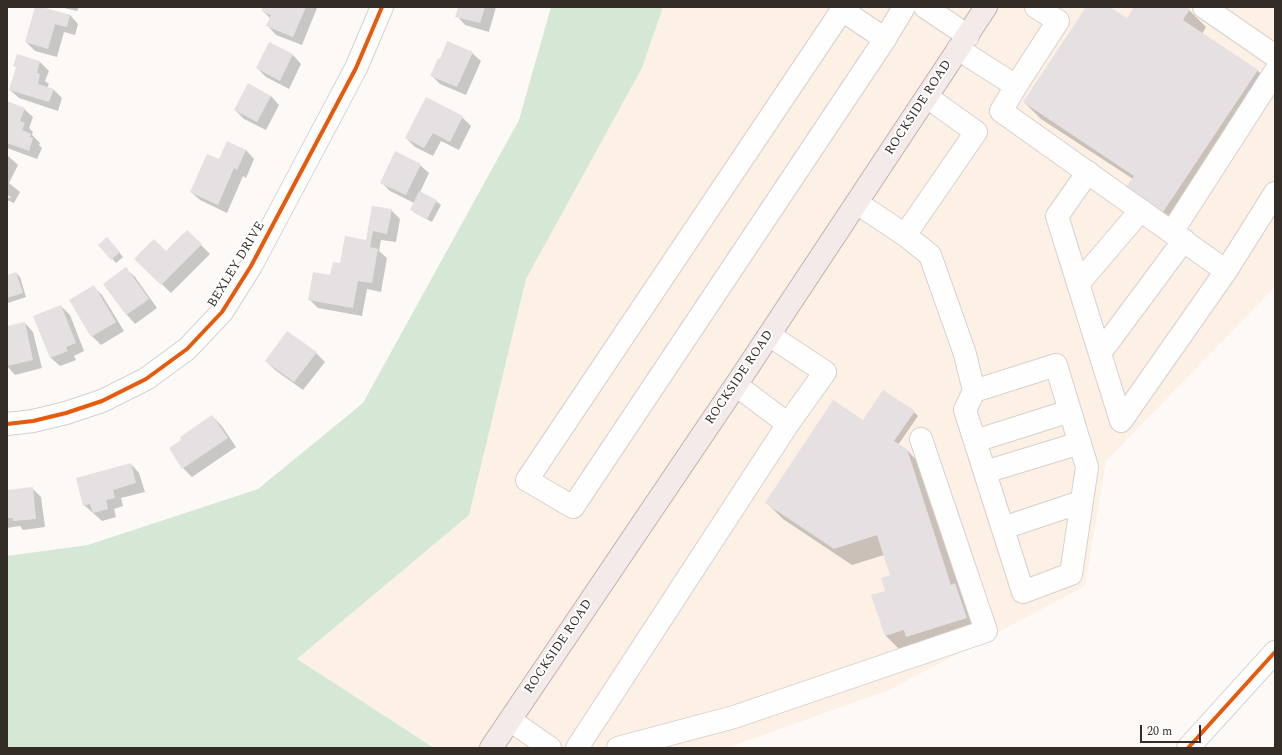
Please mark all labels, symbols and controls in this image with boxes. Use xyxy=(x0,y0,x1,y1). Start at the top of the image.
street label: ROCKSIDE ROAD xyxy=(882,58,956,158)
street label: BEXLEY DRIVE xyxy=(205,219,269,311)
street label: ROCKSIDE ROAD xyxy=(703,328,777,428)
street label: ROCKSIDE ROAD xyxy=(522,597,596,697)
scale bar xyxy=(1142,717,1203,743)
text: 20 m xyxy=(1147,722,1172,741)

